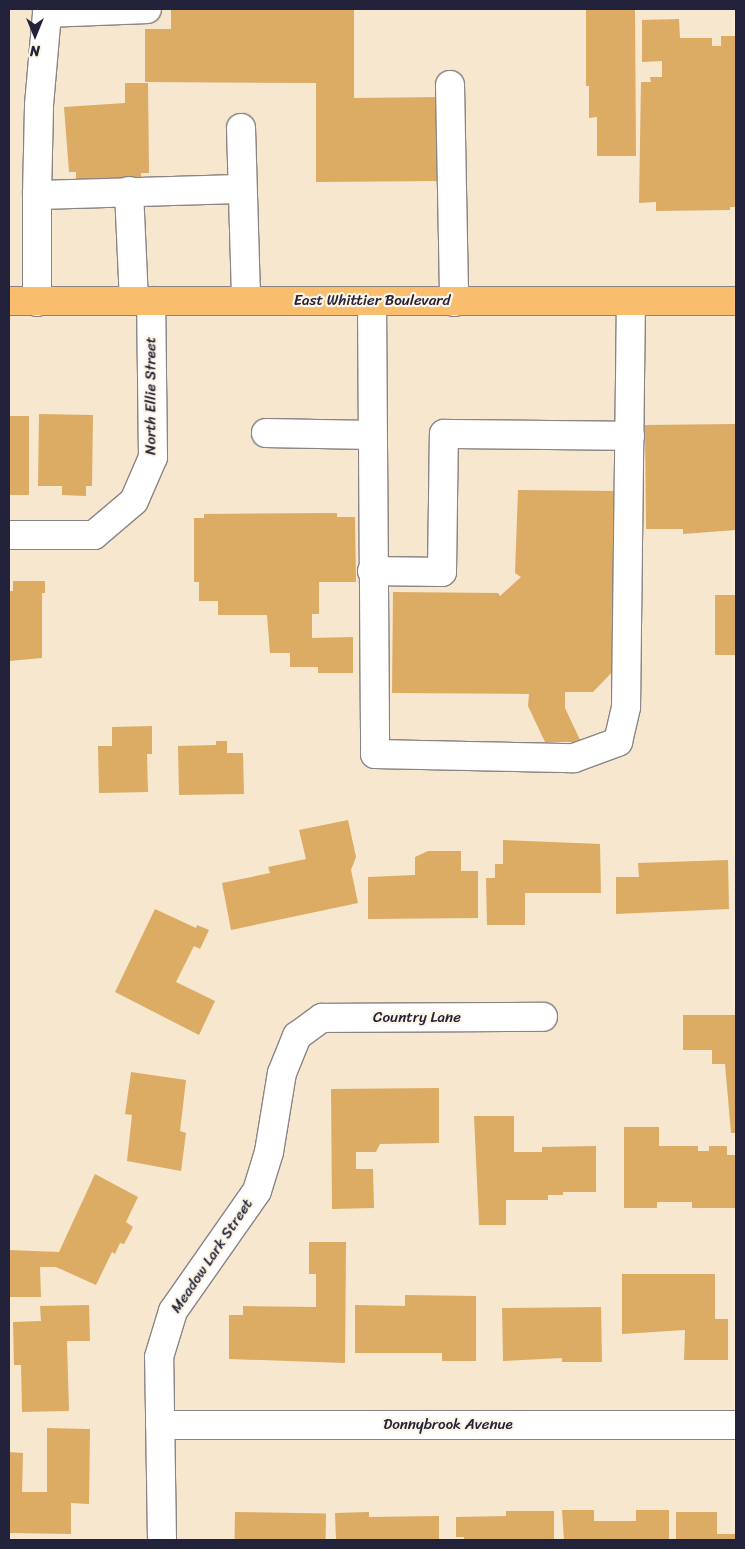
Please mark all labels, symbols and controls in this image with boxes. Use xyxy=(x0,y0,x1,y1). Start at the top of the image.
north arrow xyxy=(10,10,60,60)
text: N xyxy=(30,38,40,63)
street label: East Whittier Boulevard xyxy=(294,292,450,310)
street label: North Ellie Street xyxy=(142,337,160,455)
street label: Country Lane xyxy=(373,1009,461,1027)
street label: Meadow Lark Street xyxy=(167,1196,257,1316)
street label: Donnybrook Avenue xyxy=(383,1416,513,1434)

